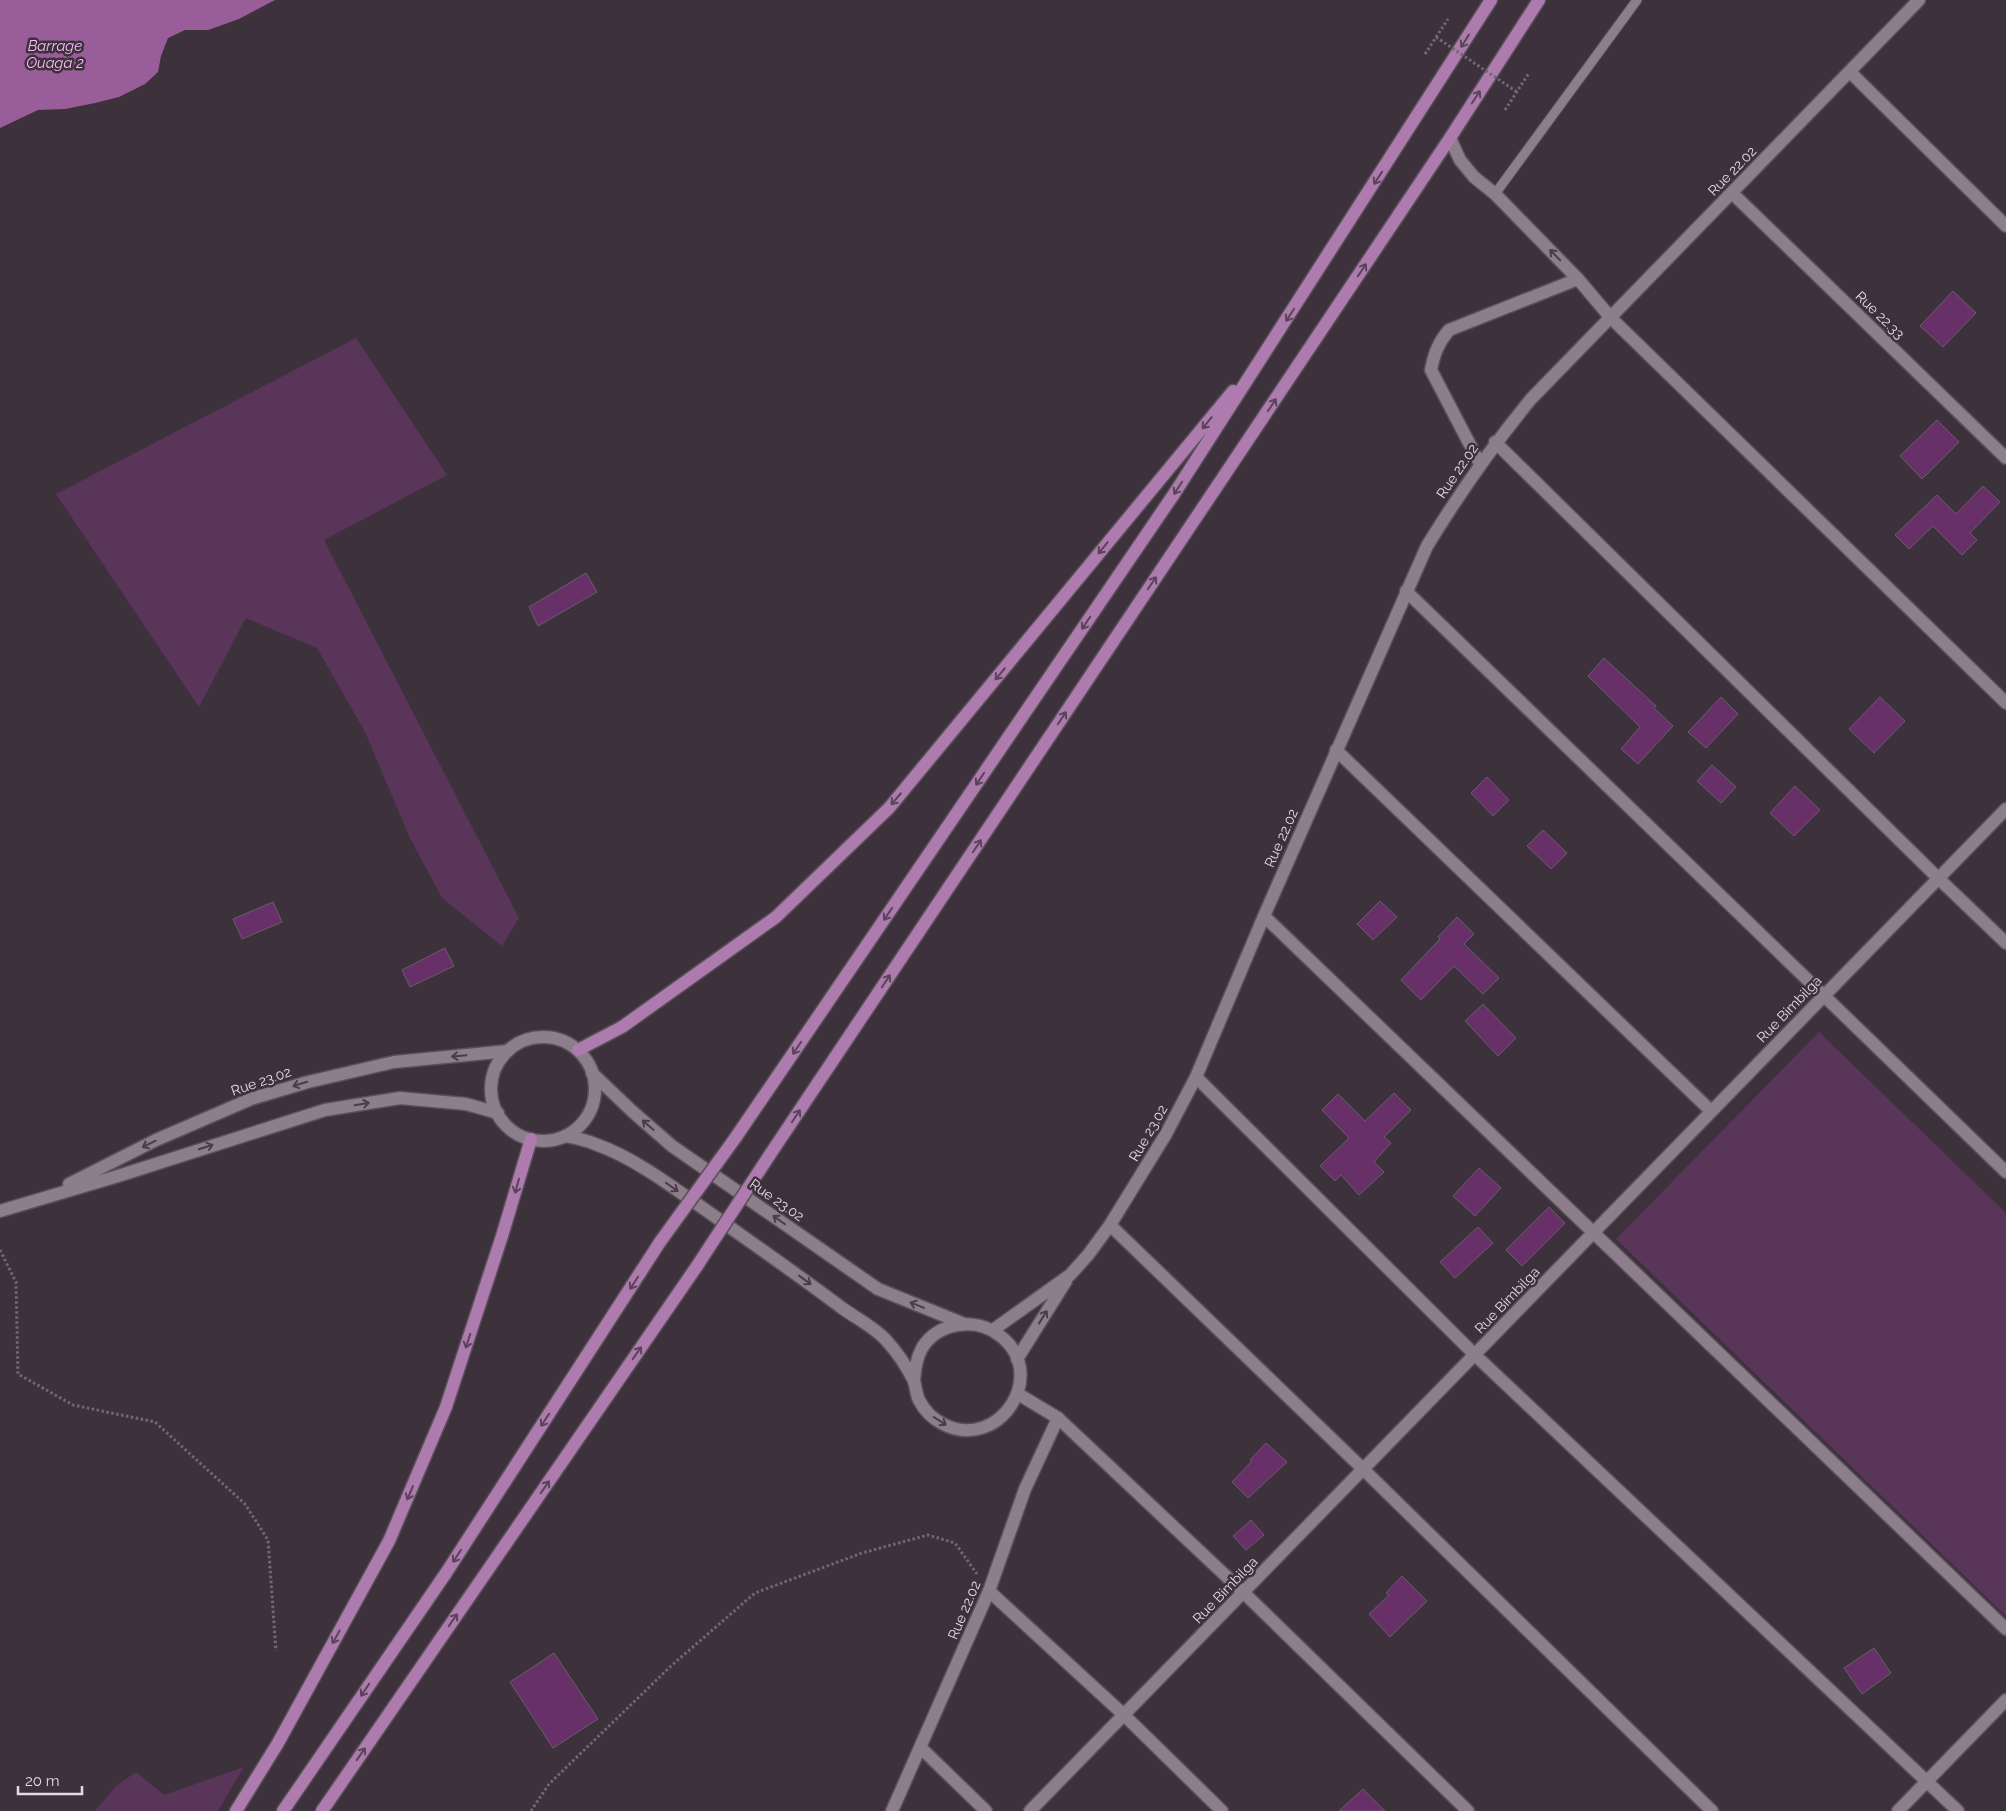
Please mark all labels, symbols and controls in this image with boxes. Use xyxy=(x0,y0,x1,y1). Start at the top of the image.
one-way arrow xyxy=(1460,34,1470,48)
water label: Barrage Ouaga 2 xyxy=(26,37,84,72)
one-way arrow xyxy=(1472,91,1482,105)
street label: Rue 22.02 xyxy=(1705,143,1759,199)
one-way arrow xyxy=(1373,171,1383,185)
one-way arrow xyxy=(1549,249,1561,262)
one-way arrow xyxy=(1357,263,1367,277)
street label: Rue 22.33 xyxy=(1852,288,1908,342)
one-way arrow xyxy=(1285,308,1295,322)
one-way arrow xyxy=(1267,398,1277,412)
one-way arrow xyxy=(1201,416,1212,429)
street label: Rue 22.02 xyxy=(1433,441,1481,501)
one-way arrow xyxy=(1173,481,1183,495)
one-way arrow xyxy=(1098,542,1109,555)
one-way arrow xyxy=(1147,577,1157,591)
one-way arrow xyxy=(1081,616,1091,630)
one-way arrow xyxy=(994,667,1005,680)
one-way arrow xyxy=(1057,712,1067,726)
one-way arrow xyxy=(975,772,985,786)
one-way arrow xyxy=(891,792,902,805)
street label: Rue 22.02 xyxy=(1261,806,1301,870)
one-way arrow xyxy=(972,839,982,853)
one-way arrow xyxy=(883,906,893,920)
street label: Rue Bimbilga xyxy=(1753,972,1825,1046)
one-way arrow xyxy=(882,974,892,988)
one-way arrow xyxy=(792,1041,802,1055)
one-way arrow xyxy=(452,1051,468,1061)
street label: Rue 23.02 xyxy=(229,1063,293,1099)
one-way arrow xyxy=(292,1080,308,1090)
one-way arrow xyxy=(354,1099,370,1109)
street label: Rue 23.02 xyxy=(1125,1102,1171,1164)
one-way arrow xyxy=(791,1109,801,1123)
one-way arrow xyxy=(642,1120,655,1131)
one-way arrow xyxy=(142,1140,157,1149)
one-way arrow xyxy=(197,1142,213,1151)
street label: Rue 23.02 xyxy=(747,1176,807,1224)
one-way arrow xyxy=(512,1178,522,1194)
one-way arrow xyxy=(664,1182,678,1192)
one-way arrow xyxy=(773,1215,787,1225)
street label: Rue Bimbilga xyxy=(1471,1263,1543,1337)
one-way arrow xyxy=(797,1275,811,1285)
one-way arrow xyxy=(628,1276,638,1290)
one-way arrow xyxy=(910,1300,925,1309)
one-way arrow xyxy=(1039,1311,1049,1325)
one-way arrow xyxy=(463,1333,472,1348)
one-way arrow xyxy=(632,1346,642,1360)
one-way arrow xyxy=(540,1412,550,1426)
one-way arrow xyxy=(932,1416,946,1426)
one-way arrow xyxy=(540,1480,550,1494)
one-way arrow xyxy=(404,1485,414,1500)
one-way arrow xyxy=(452,1549,462,1563)
street label: Rue Bimbilga xyxy=(1189,1553,1261,1627)
street label: Rue 22.02 xyxy=(944,1578,984,1642)
one-way arrow xyxy=(448,1614,458,1628)
one-way arrow xyxy=(331,1630,341,1644)
one-way arrow xyxy=(360,1683,370,1697)
one-way arrow xyxy=(356,1747,366,1761)
scale bar xyxy=(18,1764,81,1796)
text: 20 m xyxy=(25,1772,60,1790)

